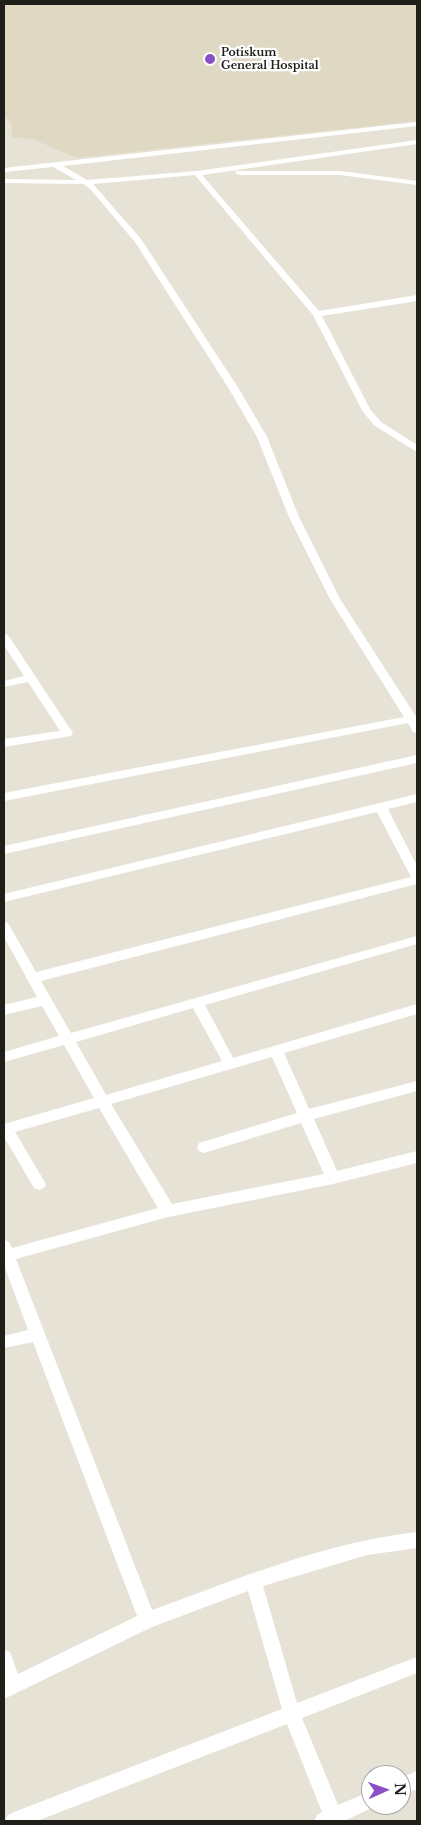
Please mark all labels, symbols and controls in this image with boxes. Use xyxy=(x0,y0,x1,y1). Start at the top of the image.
place label: Potiskum General Hospital xyxy=(221,46,319,72)
marker: Potiskum General Hospital xyxy=(203,52,217,66)
north arrow xyxy=(361,1765,411,1815)
text: N xyxy=(391,1783,409,1796)

